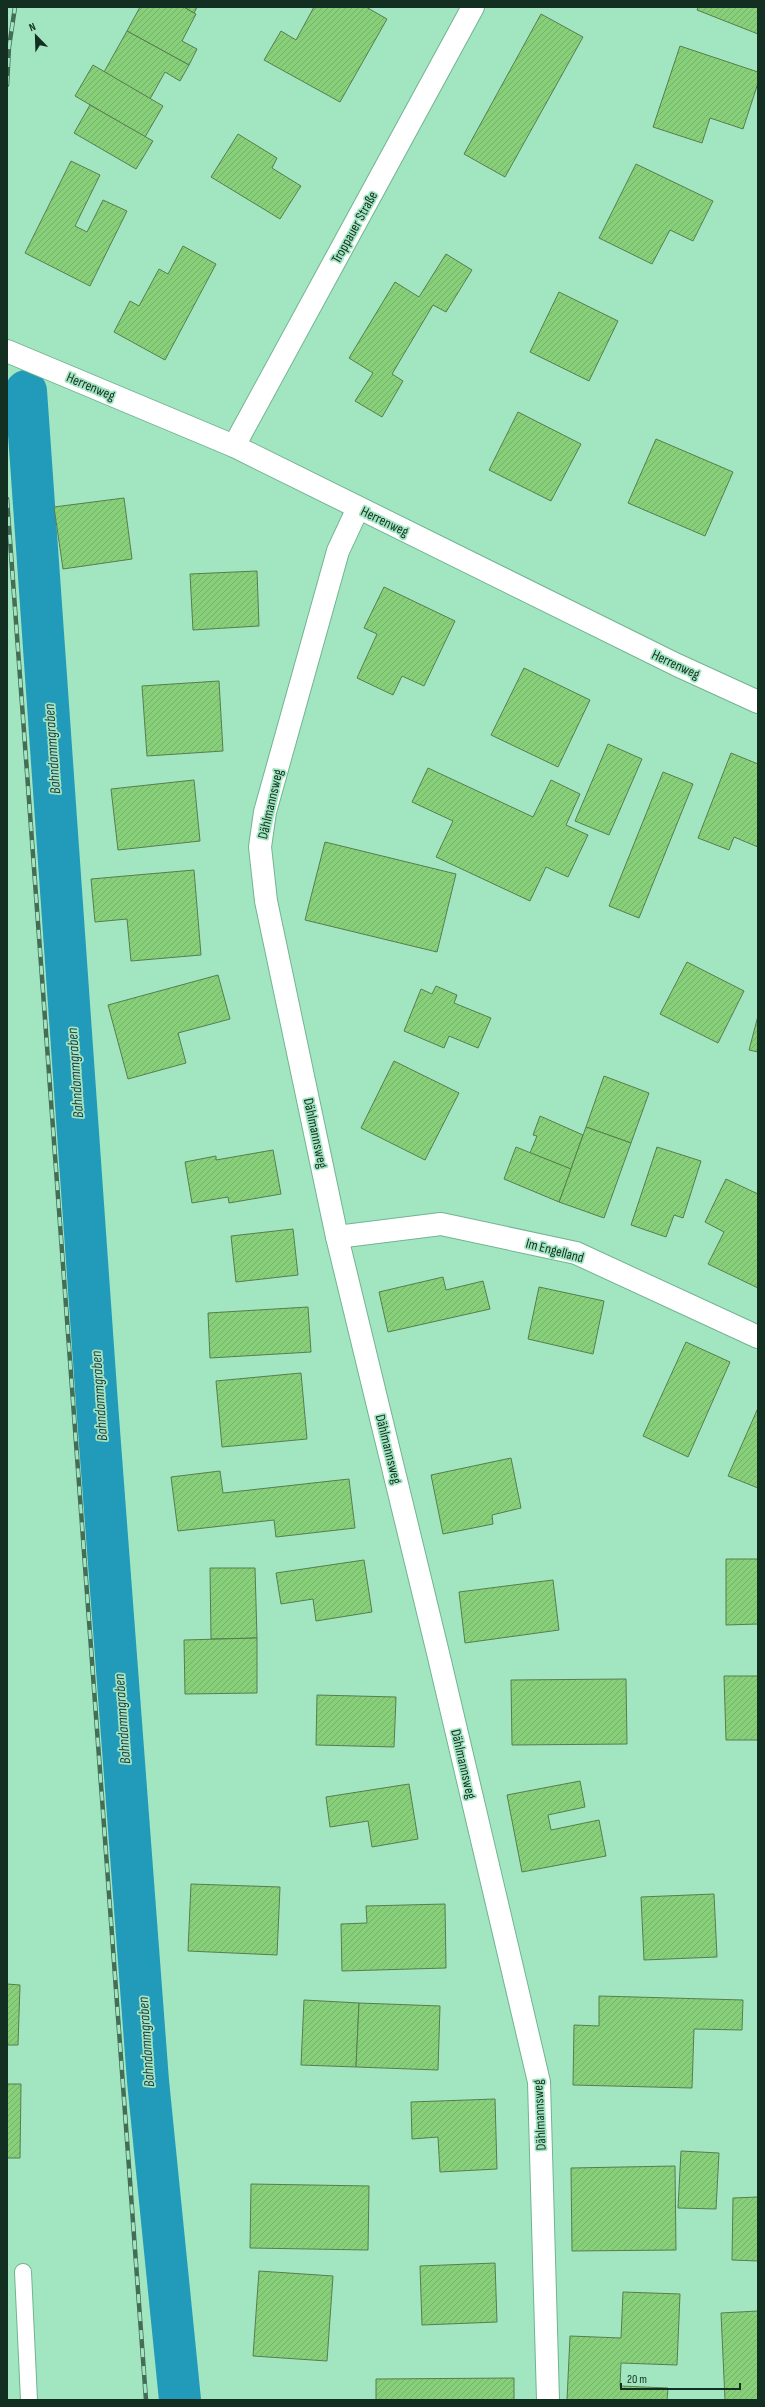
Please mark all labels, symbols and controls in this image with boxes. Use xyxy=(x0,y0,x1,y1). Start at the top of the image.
north arrow xyxy=(16,16,56,56)
text: N xyxy=(27,20,38,34)
street label: Troppauer Straße xyxy=(328,188,381,266)
street label: Herrenweg xyxy=(64,369,118,404)
street label: Herrenweg xyxy=(358,503,412,540)
street label: Herrenweg xyxy=(649,646,703,683)
water label: Bahndammgraben xyxy=(40,703,65,795)
street label: Dählmannsweg xyxy=(254,767,287,841)
water label: Bahndammgraben xyxy=(63,1027,88,1119)
street label: Dählmannsweg xyxy=(300,1097,331,1170)
street label: Im Engelland xyxy=(524,1235,586,1266)
water label: Bahndammgraben xyxy=(87,1350,112,1442)
street label: Dählmannsweg xyxy=(372,1413,405,1486)
water label: Bahndammgraben xyxy=(110,1673,135,1765)
street label: Dählmannsweg xyxy=(447,1728,480,1801)
water label: Bahndammgraben xyxy=(134,1996,159,2088)
street label: Dählmannsweg xyxy=(529,2079,550,2151)
scale bar xyxy=(621,2365,740,2391)
text: 20 m xyxy=(627,2372,647,2387)

